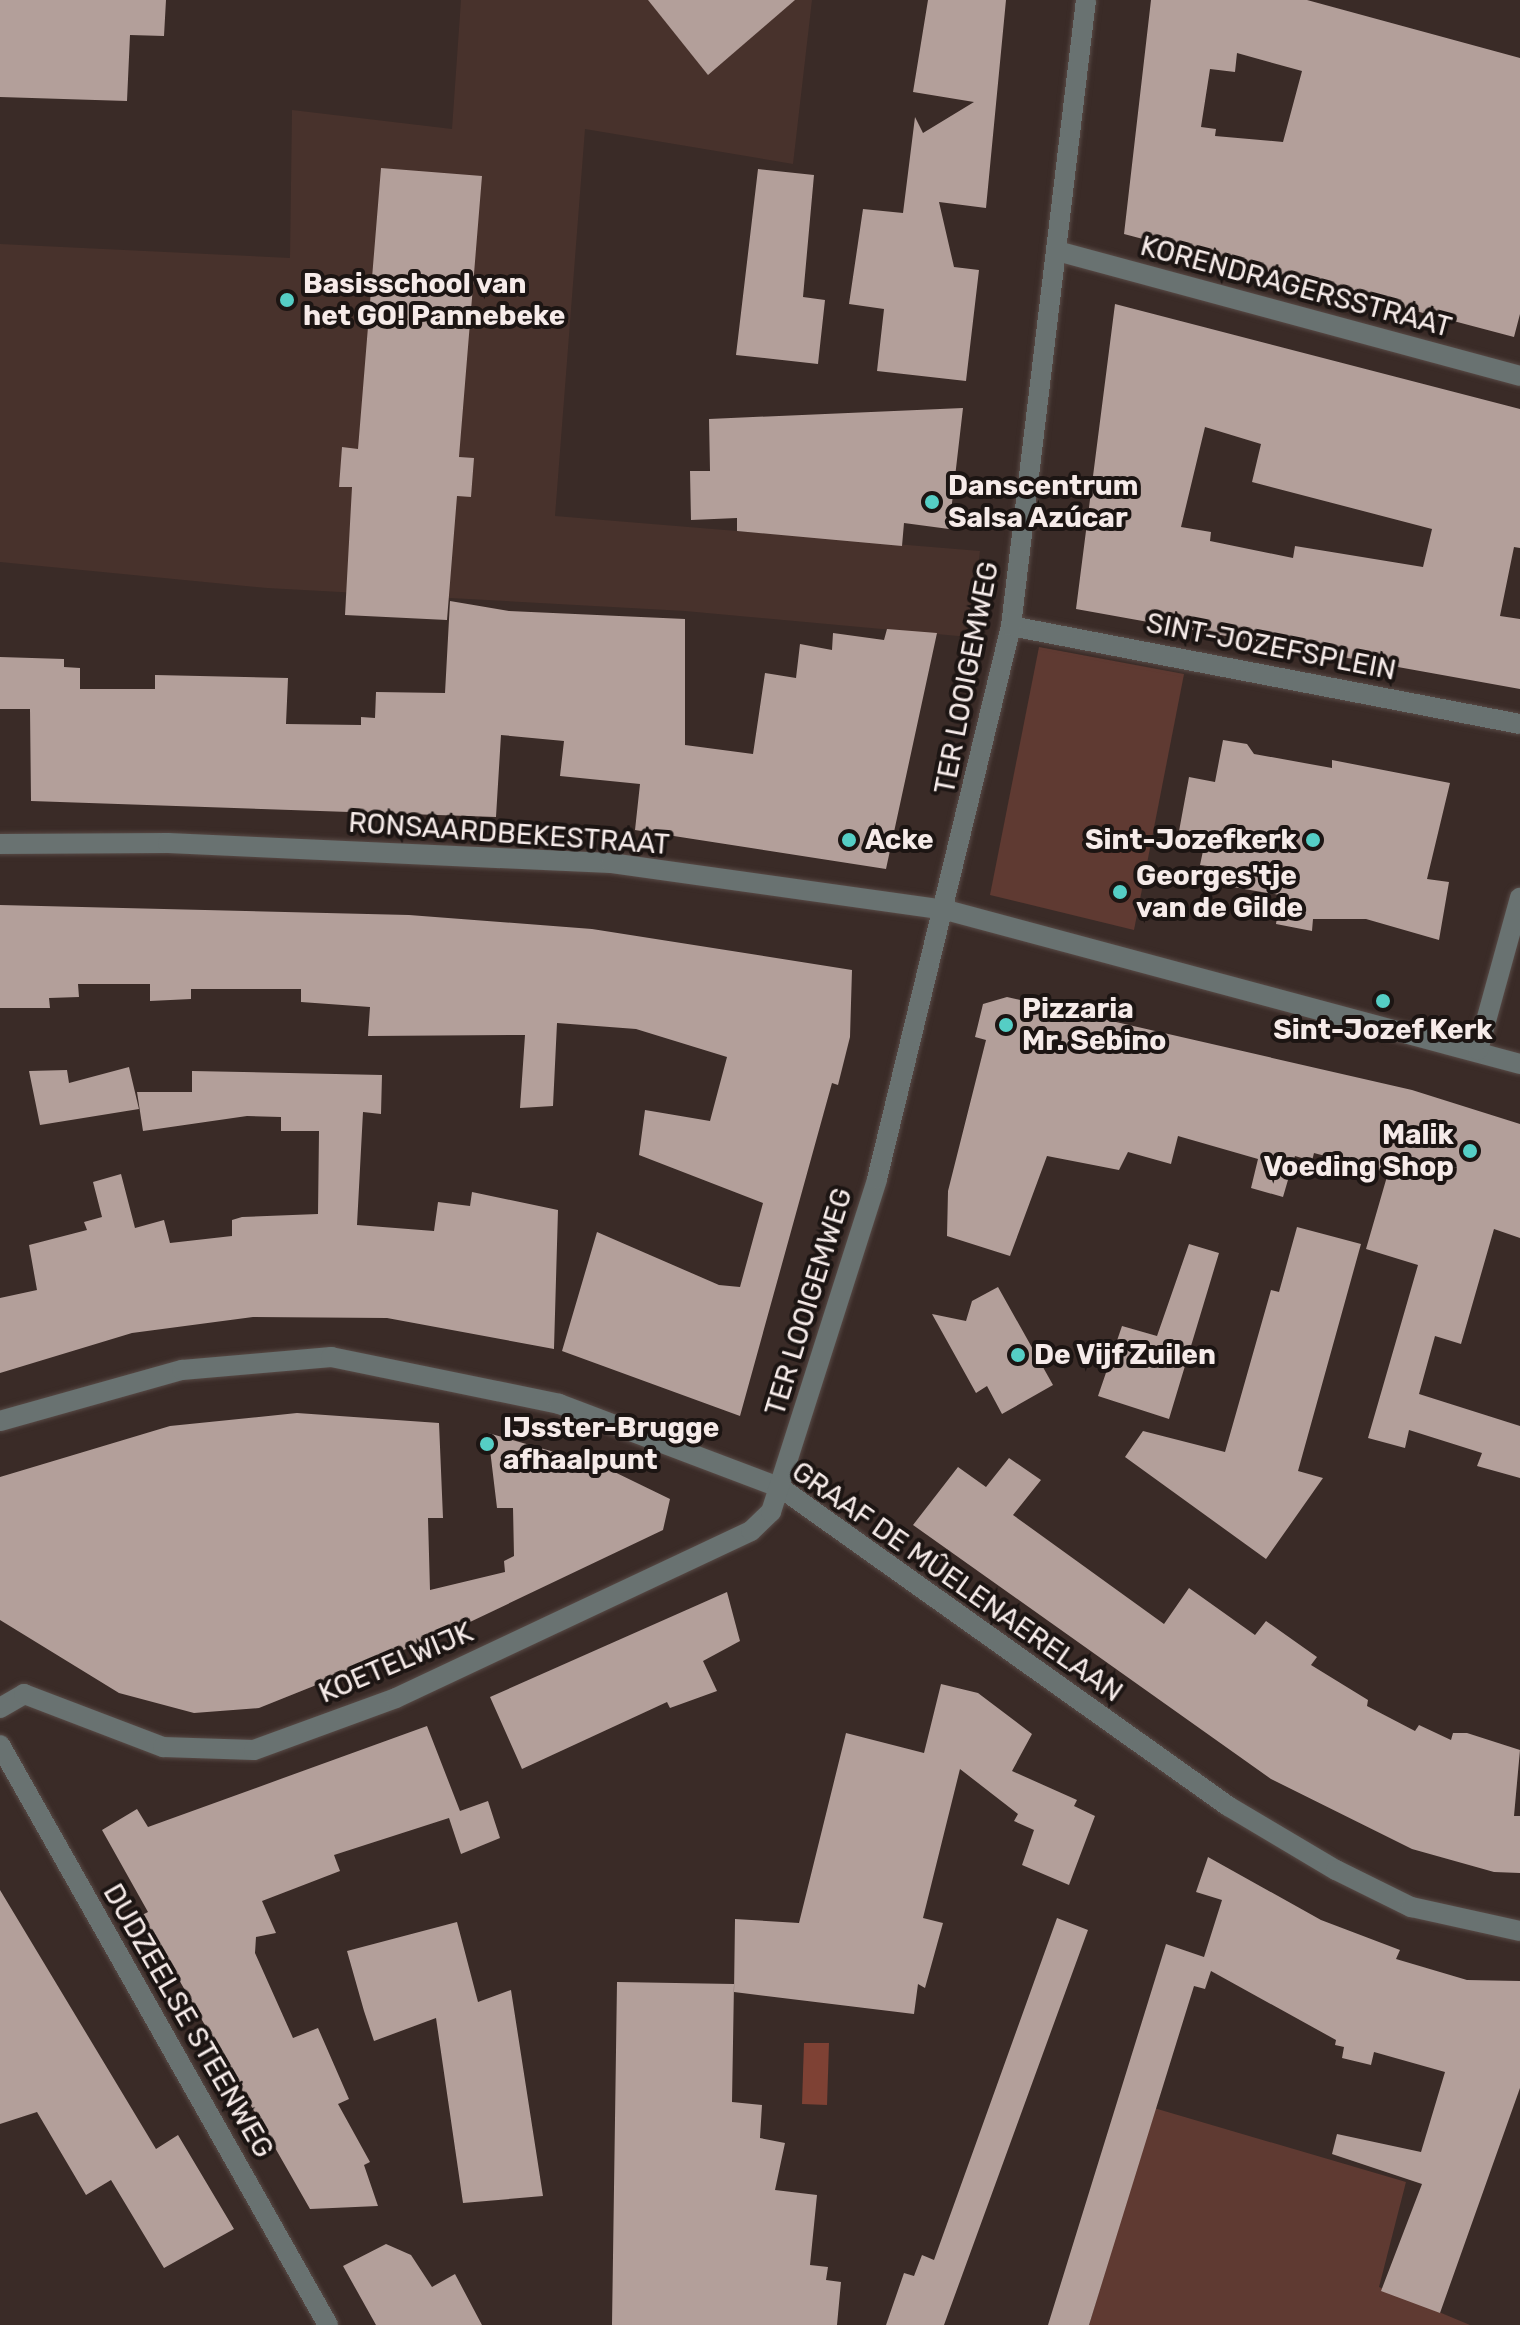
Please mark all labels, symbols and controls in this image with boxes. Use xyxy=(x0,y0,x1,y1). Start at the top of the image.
street label: KORENDRAGERSSTRAAT xyxy=(1137,229,1455,345)
place label: Basisschool van het GO! Pannebeke xyxy=(303,267,565,333)
marker: Basisschool van het GO! Pannebeke xyxy=(278,291,296,309)
place label: Danscentrum Salsa Azúcar xyxy=(948,469,1138,535)
marker: Danscentrum Salsa Azúcar xyxy=(923,493,941,511)
street label: TER LOOIGEMWEG xyxy=(928,559,1006,797)
street label: SINT-JOZEFSPLEIN xyxy=(1143,606,1399,688)
street label: RONSAARDBEKESTRAAT xyxy=(347,806,671,862)
place label: Acke xyxy=(865,823,934,857)
place label: Sint-Jozefkerk xyxy=(1085,823,1297,857)
marker: Acke xyxy=(840,831,858,849)
marker: Sint-Jozefkerk xyxy=(1304,831,1322,849)
place label: Georges'tje van de Gilde xyxy=(1136,859,1303,925)
marker: Georges'tje van de Gilde xyxy=(1111,883,1129,901)
place label: Pizzaria Mr. Sebino xyxy=(1022,992,1166,1058)
marker: Sint-Jozef Kerk xyxy=(1374,992,1392,1010)
place label: Sint-Jozef Kerk xyxy=(1273,1013,1493,1047)
marker: Pizzaria Mr. Sebino xyxy=(997,1016,1015,1034)
place label: Malik Voeding Shop xyxy=(1263,1118,1454,1184)
marker: Malik Voeding Shop xyxy=(1461,1142,1479,1160)
street label: TER LOOIGEMWEG xyxy=(758,1184,860,1420)
place label: De Vijf Zuilen xyxy=(1034,1338,1217,1372)
marker: De Vijf Zuilen xyxy=(1009,1346,1027,1364)
place label: IJsster-Brugge afhaalpunt xyxy=(503,1411,719,1477)
marker: IJsster-Brugge afhaalpunt xyxy=(478,1435,496,1453)
street label: GRAAF DE MÛELENAERELAAN xyxy=(785,1455,1129,1709)
street label: KOETELWIJK xyxy=(314,1615,478,1711)
street label: DUDZEELSE STEENWEG xyxy=(96,1878,280,2164)

